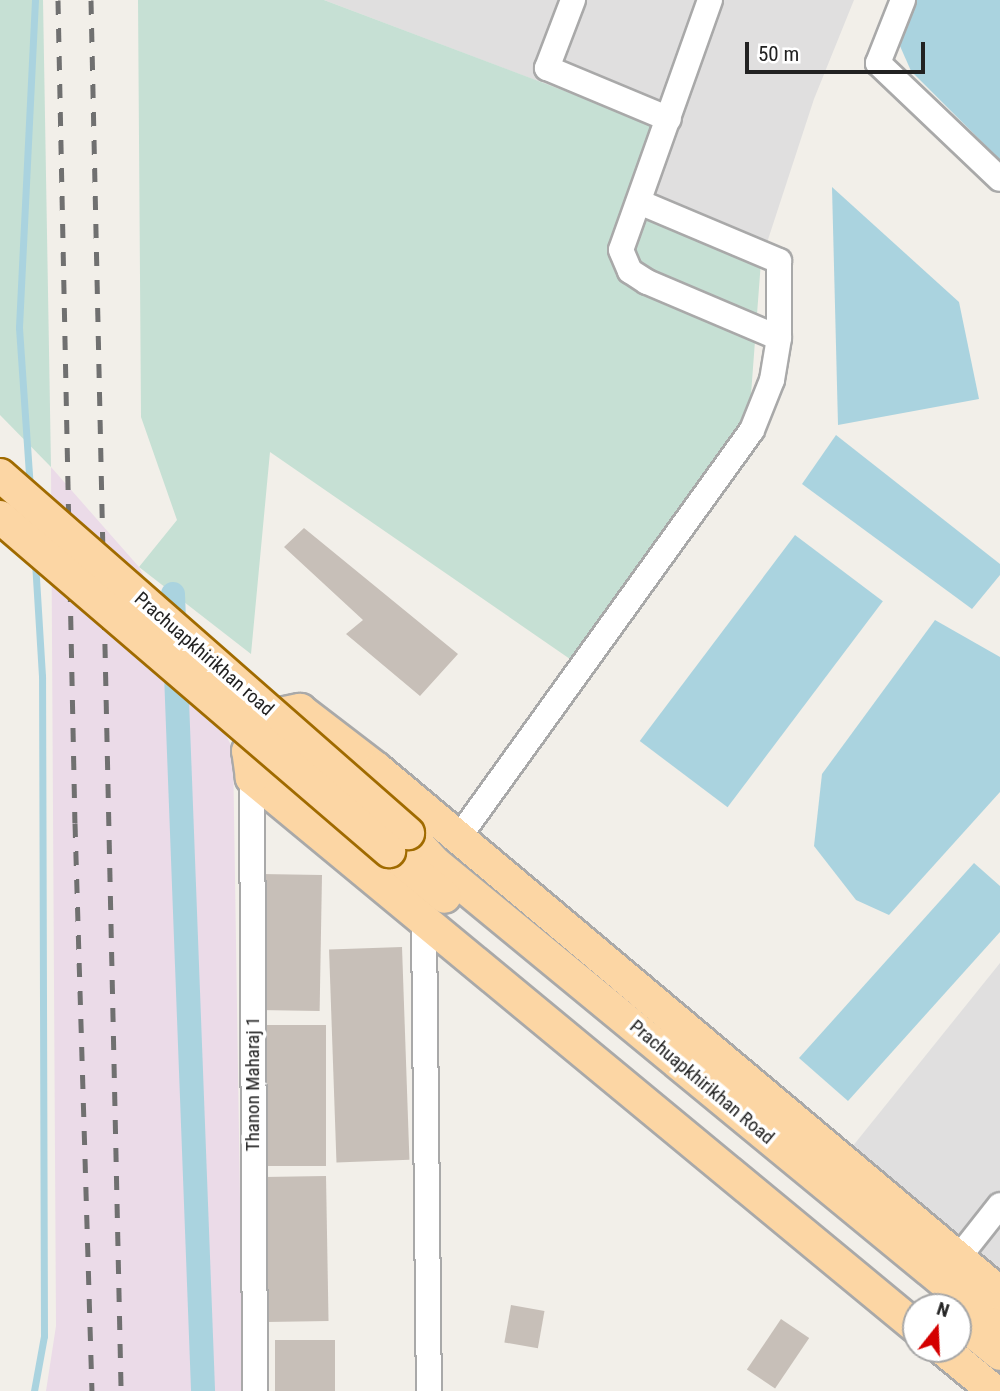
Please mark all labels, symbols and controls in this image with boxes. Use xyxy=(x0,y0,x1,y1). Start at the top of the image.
scale bar xyxy=(748,28,928,72)
text: 50 m xyxy=(758,42,799,66)
street label: Prachuapkhirikhan road xyxy=(130,587,278,721)
street label: Prachuapkhirikhan Road xyxy=(625,1015,779,1149)
street label: Thanon Maharaj 1 xyxy=(242,1017,264,1151)
north arrow xyxy=(902,1293,972,1363)
text: N xyxy=(934,1297,952,1322)

